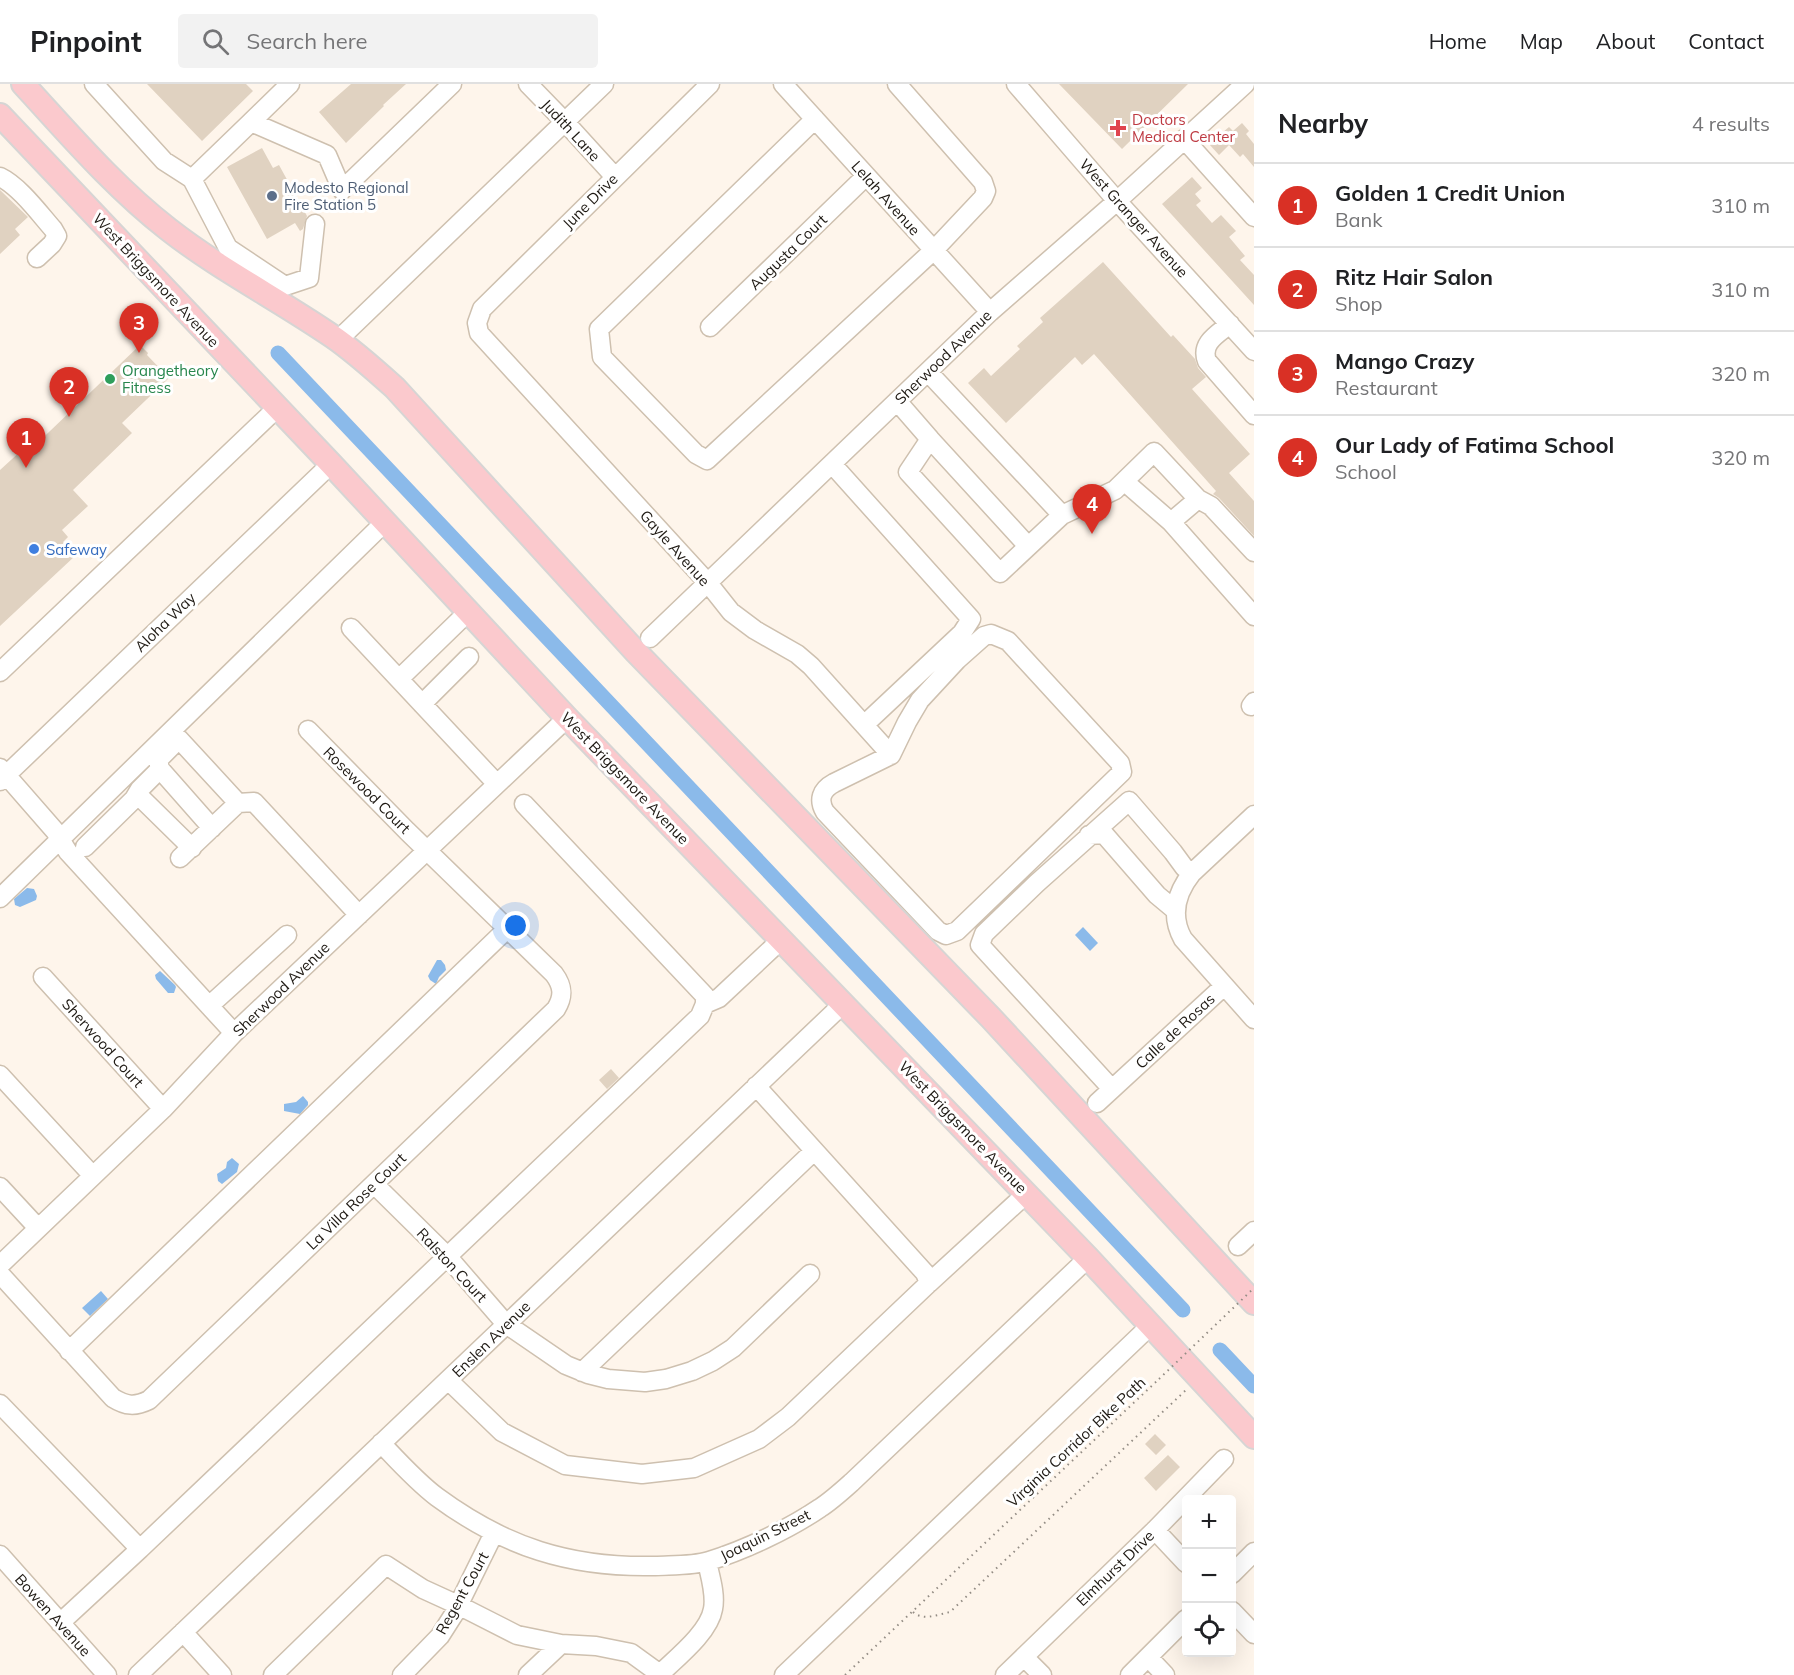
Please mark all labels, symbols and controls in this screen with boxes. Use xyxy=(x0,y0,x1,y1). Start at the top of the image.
search box xyxy=(178,14,598,68)
text: Pinpoint xyxy=(30,24,142,59)
icon: search xyxy=(199,25,232,58)
text: Search here xyxy=(247,27,368,55)
text: Home xyxy=(1429,28,1487,54)
text: Map xyxy=(1520,28,1563,54)
text: About xyxy=(1596,28,1655,54)
text: Contact xyxy=(1688,28,1764,54)
street label: Judith Lane xyxy=(537,95,605,165)
text: Nearby xyxy=(1278,107,1368,140)
place label: Doctors Medical Center xyxy=(1132,110,1235,146)
text: 4 results xyxy=(1692,111,1770,136)
marker: Doctors Medical Center xyxy=(1109,119,1127,137)
street label: West Granger Avenue xyxy=(1076,155,1192,281)
street label: Lelah Avenue xyxy=(848,157,924,239)
street label: June Drive xyxy=(558,169,622,233)
place label: Modesto Regional Fire Station 5 xyxy=(284,178,409,214)
text: Golden 1 Credit Union xyxy=(1335,179,1565,207)
marker: Modesto Regional Fire Station 5 xyxy=(265,189,279,203)
text: 1 xyxy=(1292,193,1304,218)
text: 310 m xyxy=(1711,193,1770,218)
text: Bank xyxy=(1335,207,1383,232)
street label: West Briggsmore Avenue xyxy=(89,209,223,351)
street label: Augusta Court xyxy=(745,210,831,294)
text: Ritz Hair Salon xyxy=(1335,263,1493,291)
text: 2 xyxy=(1292,277,1304,302)
text: 310 m xyxy=(1711,277,1770,302)
text: Shop xyxy=(1335,291,1383,316)
pin: 3 xyxy=(120,304,158,353)
street label: Sherwood Avenue xyxy=(891,306,995,408)
text: Mango Crazy xyxy=(1335,347,1474,375)
place label: Orangetheory Fitness xyxy=(122,361,219,397)
text: 3 xyxy=(1292,361,1304,386)
text: 320 m xyxy=(1711,361,1770,386)
pin: 2 xyxy=(50,368,88,417)
marker: Orangetheory Fitness xyxy=(103,372,117,386)
text: Restaurant xyxy=(1335,375,1438,400)
pin: 1 xyxy=(6,418,46,468)
text: Our Lady of Fatima School xyxy=(1335,431,1614,459)
text: 4 xyxy=(1292,445,1304,470)
text: 320 m xyxy=(1711,445,1770,470)
text: School xyxy=(1335,459,1397,484)
pin: 4 xyxy=(1072,484,1112,534)
street label: Gayle Avenue xyxy=(636,506,714,590)
place label: Safeway xyxy=(46,540,107,559)
marker: Safeway xyxy=(27,542,41,556)
street label: Aloha Way xyxy=(130,588,200,656)
street label: West Briggsmore Avenue xyxy=(557,708,693,848)
street label: Rosewood Court xyxy=(320,743,414,837)
your location xyxy=(501,911,530,940)
street label: Sherwood Avenue xyxy=(229,938,333,1040)
street label: Calle de Rosas xyxy=(1131,989,1219,1073)
street label: Sherwood Court xyxy=(58,995,148,1091)
street label: West Briggsmore Avenue xyxy=(895,1057,1031,1197)
street label: La Villa Rose Court xyxy=(302,1148,410,1254)
street label: Ralston Court xyxy=(413,1224,491,1306)
street label: Enslen Avenue xyxy=(448,1297,534,1381)
street label: Virginia Corridor Bike Path xyxy=(1003,1373,1149,1511)
map controls xyxy=(1182,1495,1236,1657)
button: + xyxy=(1182,1495,1236,1549)
street label: Joaquin Street xyxy=(717,1505,813,1565)
street label: Elmhurst Drive xyxy=(1072,1526,1158,1610)
street label: Regent Court xyxy=(431,1548,493,1638)
button: − xyxy=(1182,1549,1236,1603)
street label: Bowen Avenue xyxy=(11,1570,95,1660)
button: locate xyxy=(1182,1603,1236,1657)

